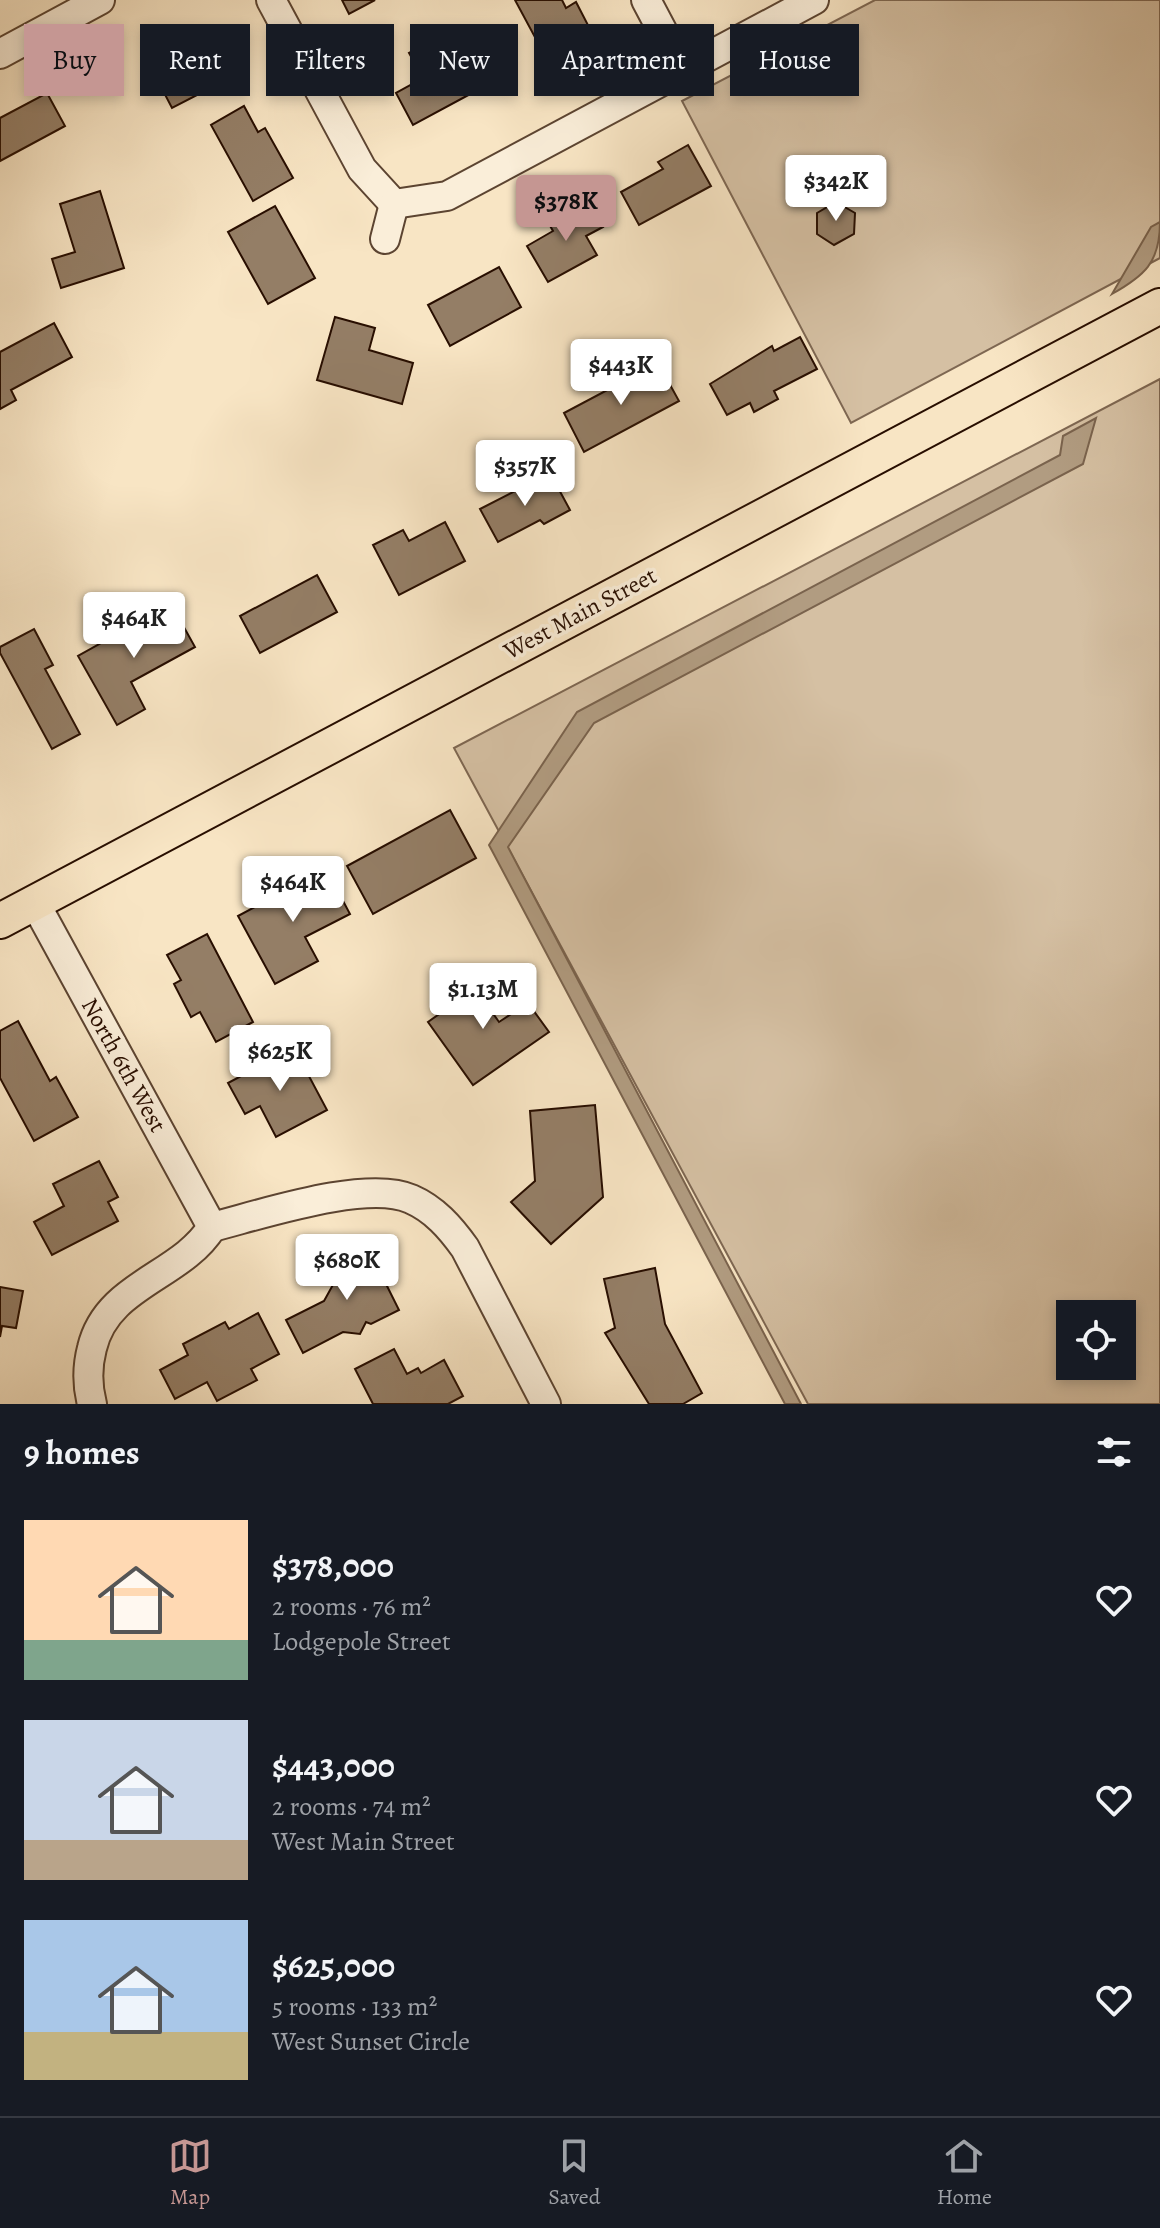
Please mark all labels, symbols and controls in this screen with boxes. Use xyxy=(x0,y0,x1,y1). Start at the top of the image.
chip: Buy xyxy=(24,24,124,96)
chip: Rent xyxy=(140,24,250,96)
chip: Filters xyxy=(266,24,394,96)
chip: New xyxy=(410,24,518,96)
chip: Apartment xyxy=(534,24,714,96)
chip: House xyxy=(730,24,859,96)
pin: $342K xyxy=(780,155,892,223)
text: $342K xyxy=(803,163,869,198)
pin: $378K xyxy=(510,175,622,243)
text: $378K xyxy=(534,183,598,218)
pin: $443K xyxy=(565,339,677,407)
text: $443K xyxy=(589,347,653,382)
pin: $357K xyxy=(469,440,581,508)
text: $357K xyxy=(494,448,556,483)
street label: West Main Street xyxy=(497,559,662,667)
pin: $464K xyxy=(78,592,190,660)
text: $464K xyxy=(101,600,167,635)
pin: $464K xyxy=(237,856,349,924)
text: $464K xyxy=(260,864,326,899)
pin: $1.13M xyxy=(418,963,548,1031)
text: $1.13M xyxy=(448,971,518,1006)
street label: North 6th West xyxy=(74,992,174,1138)
pin: $625K xyxy=(224,1025,336,1093)
text: $625K xyxy=(247,1033,313,1068)
pin: $680K xyxy=(291,1234,403,1302)
text: $680K xyxy=(314,1242,380,1277)
map controls xyxy=(1056,1300,1136,1380)
button: locate xyxy=(1056,1300,1136,1380)
text: 9 homes xyxy=(24,1429,140,1476)
icon: filters xyxy=(1092,1430,1136,1474)
text: $378,000 xyxy=(272,1542,394,1589)
icon: home xyxy=(88,1552,184,1648)
icon: heart xyxy=(1092,1578,1136,1622)
text: 2 rooms · 76 m² xyxy=(272,1589,431,1624)
text: Lodgepole Street xyxy=(272,1624,451,1659)
text: $443,000 xyxy=(272,1742,395,1789)
icon: home xyxy=(88,1752,184,1848)
icon: heart xyxy=(1092,1778,1136,1822)
text: 2 rooms · 74 m² xyxy=(272,1789,431,1824)
text: West Main Street xyxy=(272,1824,455,1859)
text: $625,000 xyxy=(272,1942,395,1989)
icon: home xyxy=(88,1952,184,2048)
icon: heart xyxy=(1092,1978,1136,2022)
text: 5 rooms · 133 m² xyxy=(272,1989,437,2024)
text: West Sunset Circle xyxy=(272,2024,470,2059)
tab: Map xyxy=(168,2134,212,2212)
tab: Saved xyxy=(548,2134,600,2212)
tab: Home xyxy=(937,2134,992,2212)

